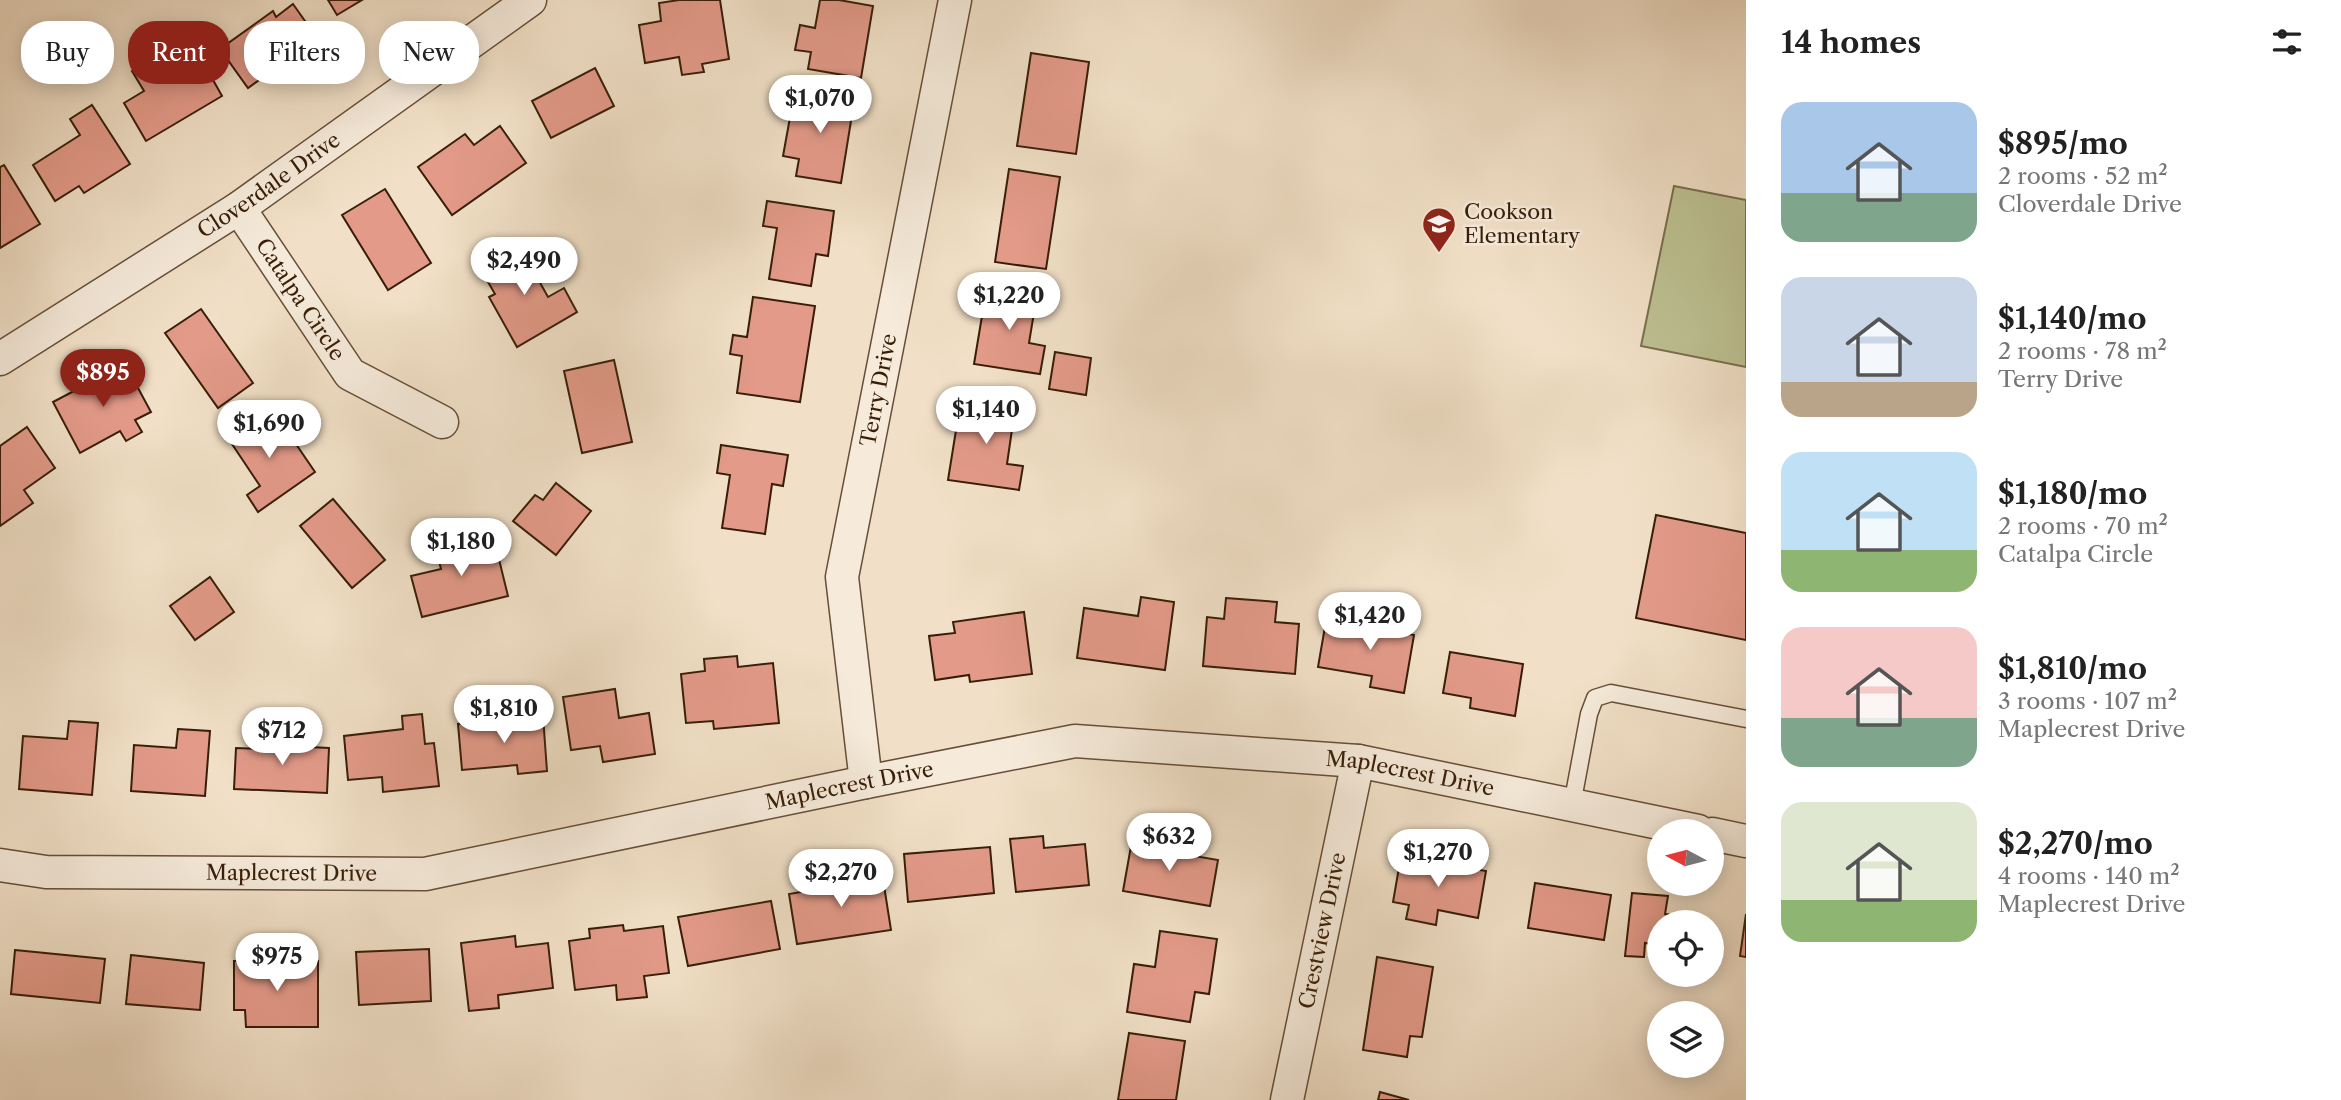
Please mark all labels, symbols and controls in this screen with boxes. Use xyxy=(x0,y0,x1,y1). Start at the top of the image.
chip: Buy xyxy=(21,21,114,84)
chip: Rent xyxy=(128,21,230,84)
chip: Filters xyxy=(244,21,365,84)
chip: New xyxy=(379,21,479,84)
icon: filters xyxy=(2268,23,2306,61)
text: 14 homes xyxy=(1781,24,1921,61)
pin: $1,070 xyxy=(763,76,877,135)
text: $1,070 xyxy=(785,84,855,112)
text: $895/mo xyxy=(1998,125,2128,162)
street label: Cloverdale Drive xyxy=(193,127,345,243)
icon: home xyxy=(1837,130,1921,214)
text: 2 rooms · 52 m² xyxy=(1998,162,2168,190)
text: Cloverdale Drive xyxy=(1998,190,2182,218)
place label: Cookson Elementary xyxy=(1464,199,1580,248)
school or university icon: Cookson Elementary xyxy=(1420,205,1458,254)
street label: Catalpa Circle xyxy=(251,233,350,365)
pin: $2,490 xyxy=(467,238,581,297)
text: $2,490 xyxy=(487,246,561,274)
pin: $1,220 xyxy=(952,272,1066,332)
text: $1,220 xyxy=(973,281,1045,309)
text: $1,140/mo xyxy=(1998,300,2147,337)
icon: home xyxy=(1837,305,1921,389)
street label: Terry Drive xyxy=(855,331,901,448)
text: 2 rooms · 78 m² xyxy=(1998,337,2167,365)
pin: $895 xyxy=(62,350,144,409)
text: $895 xyxy=(76,358,130,386)
text: Terry Drive xyxy=(1998,365,2123,393)
pin: $1,140 xyxy=(929,386,1043,446)
text: $1,140 xyxy=(952,395,1020,423)
pin: $1,690 xyxy=(212,400,326,460)
text: $1,690 xyxy=(233,409,305,437)
text: $1,180/mo xyxy=(1998,475,2147,512)
icon: home xyxy=(1837,480,1921,564)
text: 2 rooms · 70 m² xyxy=(1998,512,2168,540)
pin: $1,180 xyxy=(404,518,518,578)
text: $1,180 xyxy=(427,527,495,555)
text: Catalpa Circle xyxy=(1998,540,2153,568)
pin: $1,420 xyxy=(1313,592,1427,652)
text: $1,420 xyxy=(1334,601,1406,629)
text: $1,810/mo xyxy=(1998,650,2147,687)
icon: home xyxy=(1837,655,1921,739)
pin: $1,810 xyxy=(447,686,561,745)
text: 3 rooms · 107 m² xyxy=(1998,687,2177,715)
text: $1,810 xyxy=(470,694,538,722)
pin: $712 xyxy=(241,708,323,767)
text: Maplecrest Drive xyxy=(1998,715,2185,743)
text: $712 xyxy=(258,716,306,744)
street label: Maplecrest Drive xyxy=(1325,746,1497,801)
street label: Maplecrest Drive xyxy=(763,756,936,815)
pin: $632 xyxy=(1128,814,1210,873)
north arrow xyxy=(1647,819,1724,896)
map controls xyxy=(1647,819,1724,1078)
text: $632 xyxy=(1142,822,1196,850)
text: $2,270/mo xyxy=(1998,825,2153,862)
pin: $1,270 xyxy=(1381,830,1495,889)
icon: home xyxy=(1837,830,1921,914)
text: $1,270 xyxy=(1403,838,1473,866)
pin: $2,270 xyxy=(784,850,898,909)
street label: Crestview Drive xyxy=(1293,850,1351,1011)
text: $2,270 xyxy=(805,858,877,886)
street label: Maplecrest Drive xyxy=(206,860,377,886)
text: 4 rooms · 140 m² xyxy=(1998,862,2180,890)
text: Maplecrest Drive xyxy=(1998,890,2185,918)
button: locate xyxy=(1647,910,1724,987)
pin: $975 xyxy=(236,934,318,993)
text: $975 xyxy=(251,942,303,970)
button: layers xyxy=(1647,1001,1724,1078)

